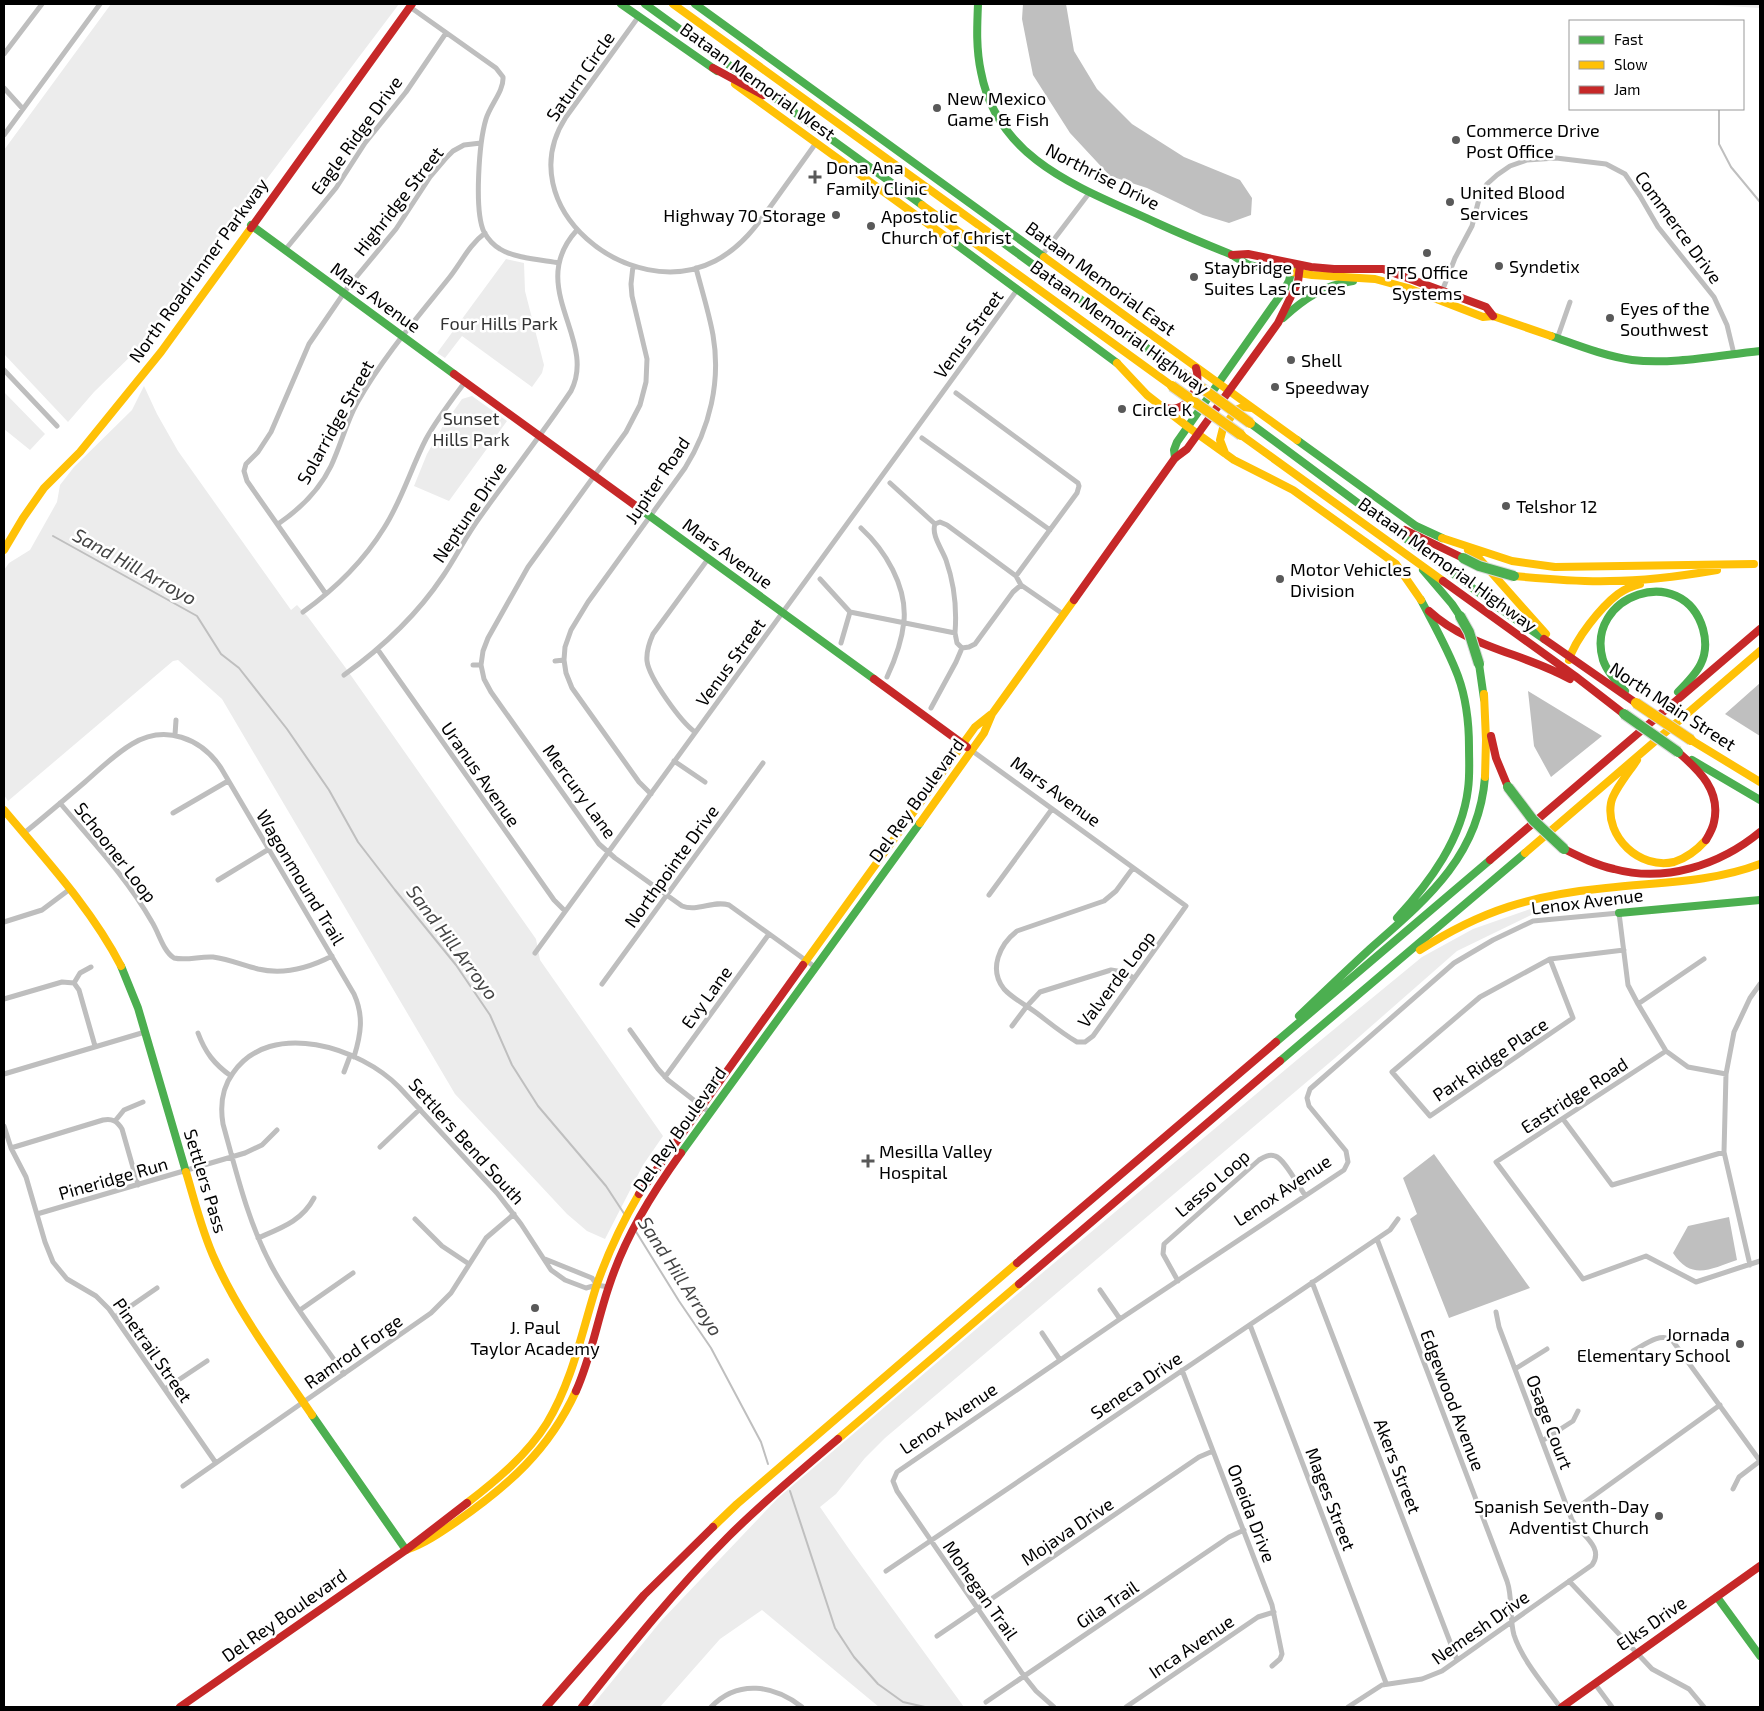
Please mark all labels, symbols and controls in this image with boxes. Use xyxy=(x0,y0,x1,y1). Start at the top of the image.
street label: Bataan Memorial West xyxy=(676,17,840,145)
legend xyxy=(1569,20,1744,110)
street label: Saturn Circle xyxy=(541,27,619,125)
text: Fast xyxy=(1614,30,1644,48)
text: Slow xyxy=(1614,55,1648,73)
street label: Eagle Ridge Drive xyxy=(306,71,406,199)
text: Jam xyxy=(1614,80,1640,98)
place label: New Mexico Game & Fish xyxy=(947,87,1049,130)
marker: New Mexico Game & Fish xyxy=(931,102,943,114)
place label: Commerce Drive Post Office xyxy=(1466,119,1600,162)
marker: Commerce Drive Post Office xyxy=(1450,134,1462,146)
street label: Northrise Drive xyxy=(1042,138,1164,214)
street label: Highridge Street xyxy=(348,142,448,260)
place label: Dona Ana Family Clinic xyxy=(826,156,927,199)
street label: Commerce Drive xyxy=(1631,166,1727,288)
marker: Dona Ana Family Clinic xyxy=(808,170,822,184)
street label: North Roadrunner Parkway xyxy=(124,173,273,367)
place label: United Blood Services xyxy=(1460,181,1565,224)
marker: United Blood Services xyxy=(1444,196,1456,208)
place label: Highway 70 Storage xyxy=(663,204,826,226)
place label: Apostolic Church of Christ xyxy=(881,205,1011,248)
marker: Highway 70 Storage xyxy=(830,209,842,221)
street label: Bataan Memorial East xyxy=(1022,216,1180,340)
marker: Apostolic Church of Christ xyxy=(865,220,877,232)
marker: PTS Office Systems xyxy=(1421,247,1433,259)
street label: Bataan Memorial Highway xyxy=(1026,255,1214,399)
place label: Syndetix xyxy=(1509,255,1580,277)
place label: Staybridge Suites Las Cruces xyxy=(1204,256,1346,299)
street label: Mars Avenue xyxy=(327,257,425,337)
marker: Syndetix xyxy=(1493,260,1505,272)
place label: PTS Office Systems xyxy=(1386,261,1468,304)
marker: Staybridge Suites Las Cruces xyxy=(1188,271,1200,283)
street label: Venus Street xyxy=(929,285,1008,382)
place label: Eyes of the Southwest xyxy=(1620,297,1710,340)
park label: Four Hills Park xyxy=(440,312,558,334)
marker: Eyes of the Southwest xyxy=(1604,312,1616,324)
place label: Shell xyxy=(1301,349,1343,371)
marker: Shell xyxy=(1285,354,1297,366)
street label: Solarridge Street xyxy=(292,356,378,488)
place label: Speedway xyxy=(1285,376,1370,398)
marker: Speedway xyxy=(1269,381,1281,393)
place label: Circle K xyxy=(1132,398,1193,420)
marker: Circle K xyxy=(1116,403,1128,415)
park label: Sunset Hills Park xyxy=(432,407,510,450)
street label: Jupiter Road xyxy=(620,432,694,528)
street label: Neptune Drive xyxy=(427,457,511,567)
street label: Bataan Memorial Highway xyxy=(1354,492,1542,636)
place label: Telshor 12 xyxy=(1516,495,1597,517)
marker: Telshor 12 xyxy=(1500,500,1512,512)
street label: Mars Avenue xyxy=(679,513,777,593)
water label: Sand Hill Arroyo xyxy=(69,523,201,610)
place label: Motor Vehicles Division xyxy=(1290,558,1411,601)
marker: Motor Vehicles Division xyxy=(1274,573,1286,585)
street label: Venus Street xyxy=(691,613,770,710)
street label: North Main Street xyxy=(1606,657,1740,755)
street label: Uranus Avenue xyxy=(437,717,525,831)
street label: Del Rey Boulevard xyxy=(864,734,968,866)
street label: Mercury Lane xyxy=(538,740,622,842)
street label: Mars Avenue xyxy=(1007,751,1105,831)
street label: Schooner Loop xyxy=(70,798,162,906)
street label: Northpointe Drive xyxy=(619,800,723,932)
street label: Wagonmound Trail xyxy=(252,805,350,949)
water label: Sand Hill Arroyo xyxy=(402,880,504,1005)
street label: Lenox Avenue xyxy=(1530,883,1644,919)
street label: Valverde Loop xyxy=(1072,926,1160,1032)
street label: Evy Lane xyxy=(676,961,736,1033)
street label: Park Ridge Place xyxy=(1428,1012,1552,1106)
street label: Eastridge Road xyxy=(1516,1052,1632,1138)
street label: Del Rey Boulevard xyxy=(628,1062,730,1196)
street label: Settlers Bend South xyxy=(404,1073,530,1209)
street label: Settlers Pass xyxy=(180,1126,232,1236)
place label: Mesilla Valley Hospital xyxy=(879,1140,993,1183)
street label: Lasso Loop xyxy=(1170,1145,1254,1221)
street label: Lenox Avenue xyxy=(1229,1149,1335,1231)
street label: Pineridge Run xyxy=(56,1152,170,1204)
marker: Mesilla Valley Hospital xyxy=(861,1154,875,1168)
water label: Sand Hill Arroyo xyxy=(633,1212,728,1341)
street label: Pinetrail Street xyxy=(109,1293,197,1407)
marker: J. Paul Taylor Academy xyxy=(529,1302,541,1314)
street label: Ramrod Forge xyxy=(300,1309,406,1393)
place label: J. Paul Taylor Academy xyxy=(470,1316,600,1359)
place label: Jornada Elementary School xyxy=(1577,1323,1731,1366)
street label: Edgewood Avenue xyxy=(1416,1326,1490,1474)
marker: Jornada Elementary School xyxy=(1734,1338,1746,1350)
street label: Seneca Drive xyxy=(1086,1346,1186,1424)
street label: Osage Court xyxy=(1522,1372,1578,1473)
street label: Lenox Avenue xyxy=(895,1377,1001,1459)
street label: Akers Street xyxy=(1370,1415,1426,1517)
street label: Mages Street xyxy=(1301,1444,1361,1554)
street label: Oneida Drive xyxy=(1223,1461,1281,1565)
street label: Mojava Drive xyxy=(1017,1492,1117,1570)
place label: Spanish Seventh-Day Adventist Church xyxy=(1474,1495,1649,1538)
marker: Spanish Seventh-Day Adventist Church xyxy=(1653,1510,1665,1522)
street label: Mohegan Trail xyxy=(939,1536,1024,1644)
street label: Del Rey Boulevard xyxy=(217,1564,351,1666)
street label: Gila Trail xyxy=(1072,1575,1143,1633)
street label: Nemesh Drive xyxy=(1427,1585,1533,1669)
street label: Elks Drive xyxy=(1612,1591,1690,1655)
street label: Inca Avenue xyxy=(1144,1610,1238,1682)

